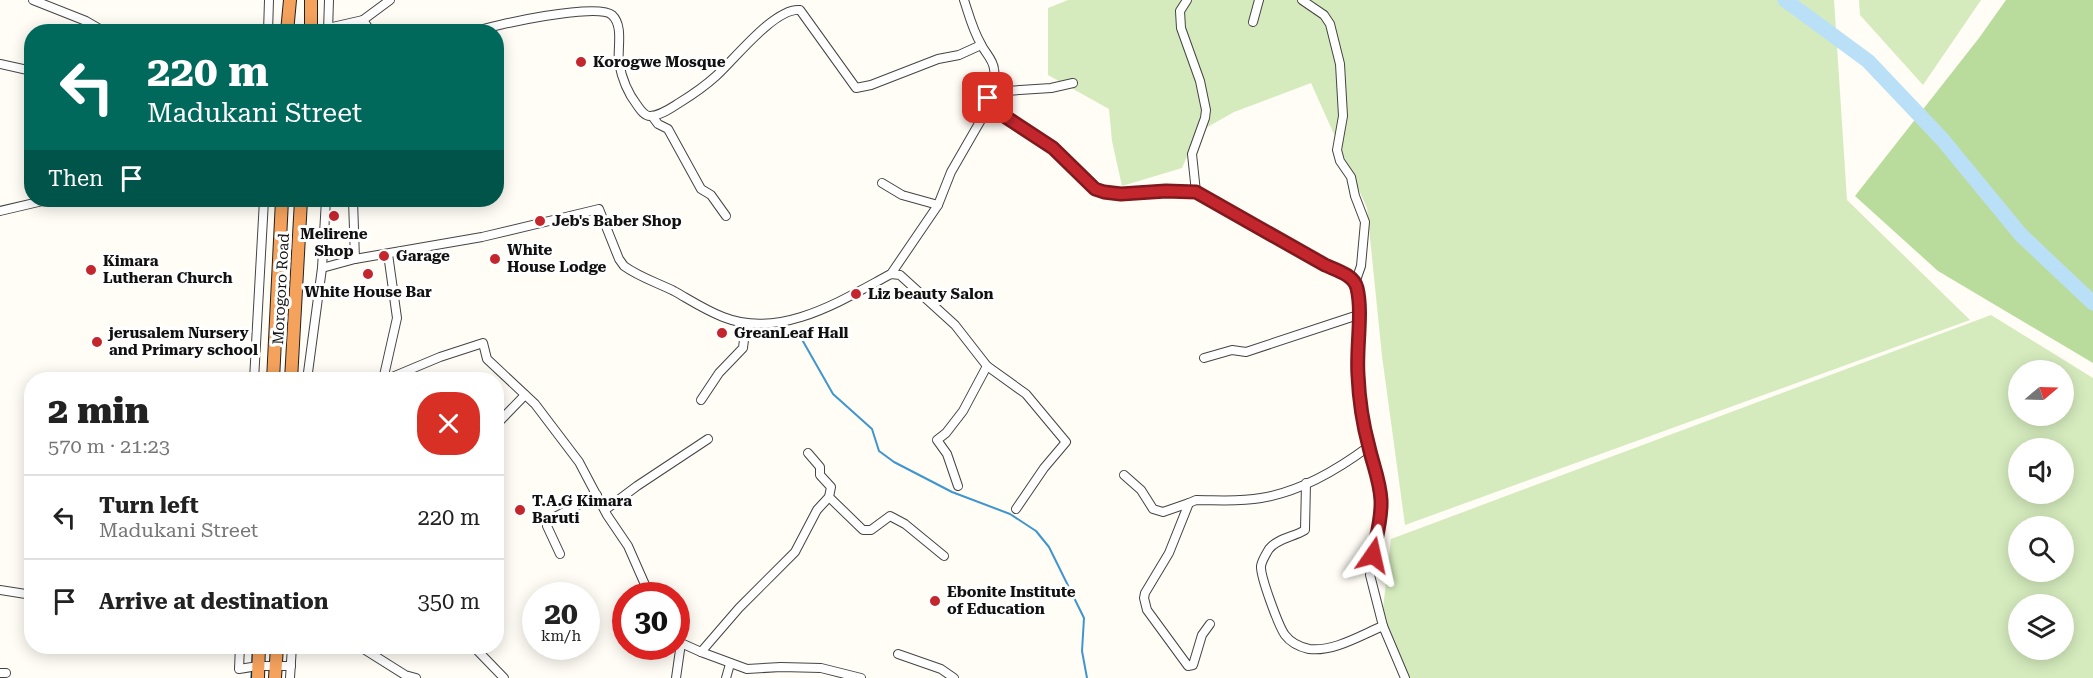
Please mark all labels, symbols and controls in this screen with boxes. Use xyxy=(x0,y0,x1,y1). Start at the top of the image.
text: 220 m xyxy=(147,47,269,96)
icon: left xyxy=(48,48,126,126)
place label: Korogwe Mosque xyxy=(593,53,726,71)
marker: Korogwe Mosque xyxy=(574,55,588,69)
pin xyxy=(962,72,1013,123)
icon: arrive xyxy=(971,81,1004,114)
text: Madukani Street xyxy=(147,97,362,129)
icon: arrive xyxy=(115,162,148,195)
text: Then xyxy=(48,166,103,191)
marker: Melirene Shop xyxy=(327,209,341,223)
place label: Jeb's Baber Shop xyxy=(552,212,682,230)
marker: Jeb's Baber Shop xyxy=(533,214,547,228)
place label: Melirene Shop xyxy=(300,225,368,260)
street label: Morogoro Road xyxy=(269,232,293,345)
place label: White House Lodge xyxy=(507,241,607,276)
place label: Garage xyxy=(396,247,450,265)
marker: Garage xyxy=(377,249,391,263)
place label: Kimara Lutheran Church xyxy=(103,252,233,287)
marker: White House Lodge xyxy=(488,252,502,266)
marker: Kimara Lutheran Church xyxy=(84,263,98,277)
marker: White House Bar xyxy=(361,267,375,281)
place label: White House Bar xyxy=(304,283,432,301)
place label: Liz beauty Salon xyxy=(868,285,994,303)
marker: Liz beauty Salon xyxy=(849,287,863,301)
place label: jerusalem Nursery and Primary school xyxy=(107,324,258,359)
place label: GreanLeaf Hall xyxy=(734,324,849,342)
marker: GreanLeaf Hall xyxy=(715,326,729,340)
marker: jerusalem Nursery and Primary school xyxy=(90,335,104,349)
north arrow xyxy=(2008,360,2074,426)
map controls xyxy=(2008,360,2074,660)
text: 2 min xyxy=(48,390,149,432)
button: close xyxy=(417,392,480,455)
text: 570 m · 21:23 xyxy=(48,434,170,458)
button: sound xyxy=(2008,438,2074,504)
place label: T.A.G Kimara Baruti xyxy=(532,492,632,527)
text: Turn left xyxy=(99,493,199,518)
icon: left xyxy=(48,501,81,534)
marker: T.A.G Kimara Baruti xyxy=(513,503,527,517)
text: 220 m xyxy=(417,505,480,530)
button: search xyxy=(2008,516,2074,582)
text: Madukani Street xyxy=(99,518,258,542)
position arrow xyxy=(1341,523,1405,587)
speed limit sign: 30 xyxy=(612,582,690,660)
place label: Ebonite Institute of Education xyxy=(947,583,1076,618)
icon: arrive xyxy=(48,585,81,618)
text: Arrive at destination xyxy=(99,589,328,614)
text: 350 m xyxy=(417,589,480,614)
marker: Ebonite Institute of Education xyxy=(928,594,942,608)
button: layers xyxy=(2008,594,2074,660)
text: 20 xyxy=(544,596,578,631)
text: km/h xyxy=(541,627,581,645)

